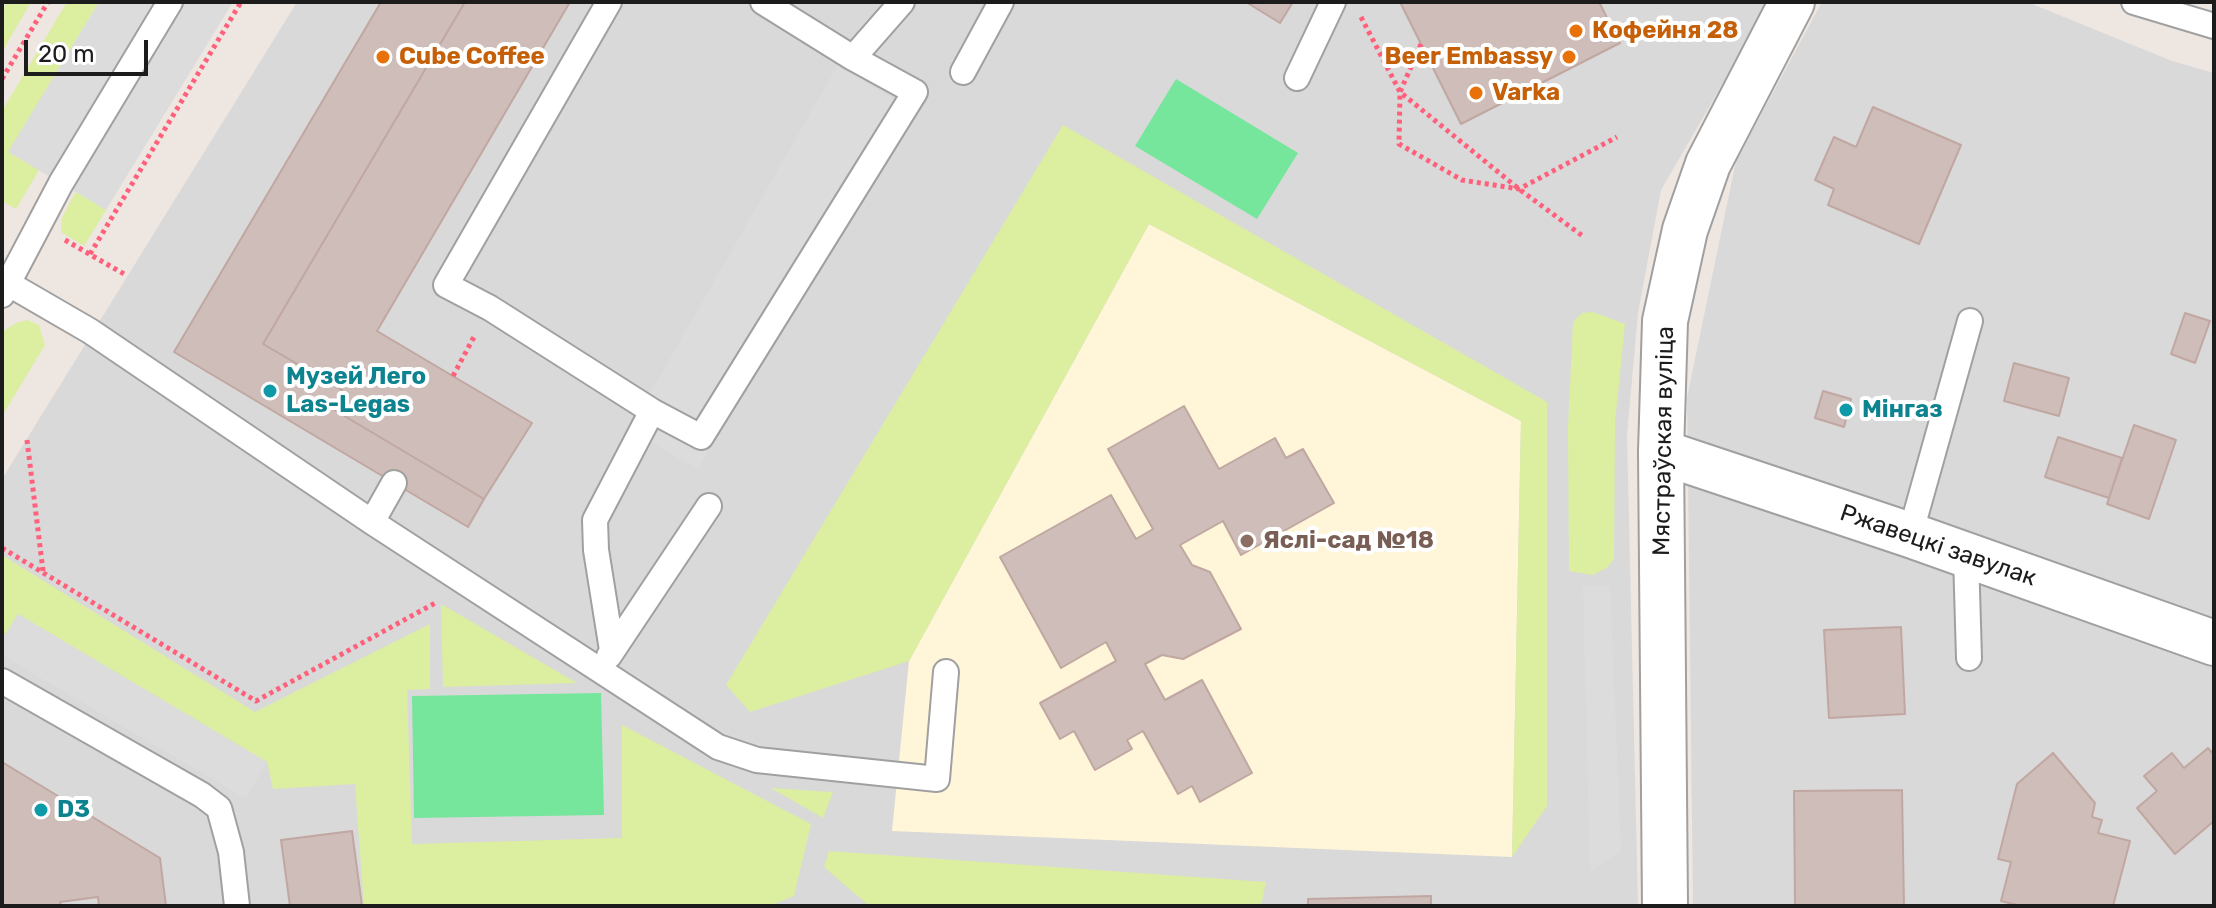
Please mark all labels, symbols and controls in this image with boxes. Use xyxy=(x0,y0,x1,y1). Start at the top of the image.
place label: Кофейня 28 xyxy=(1592,17,1739,45)
marker: Кофейня 28 xyxy=(1567,22,1585,40)
scale bar xyxy=(28,24,152,74)
text: 20 m xyxy=(38,40,95,68)
place label: Cube Coffee xyxy=(399,43,545,71)
place label: Beer Embassy xyxy=(1385,43,1553,71)
marker: Cube Coffee xyxy=(374,48,392,66)
marker: Beer Embassy xyxy=(1560,48,1578,66)
place label: Varka xyxy=(1492,79,1560,107)
marker: Varka xyxy=(1467,84,1485,102)
street label: Мястраўская вуліца xyxy=(1648,326,1680,556)
place label: Музей Лего Las-Legas xyxy=(286,363,426,419)
marker: Музей Лего Las-Legas xyxy=(261,382,279,400)
place label: Мінгаз xyxy=(1862,396,1943,424)
marker: Мінгаз xyxy=(1837,401,1855,419)
street label: Ржавецкі завулак xyxy=(1836,499,2040,593)
place label: Яслі-сад №18 xyxy=(1263,527,1434,555)
marker: Яслі-сад №18 xyxy=(1238,532,1256,550)
place label: D3 xyxy=(57,796,90,824)
marker: D3 xyxy=(32,801,50,819)

